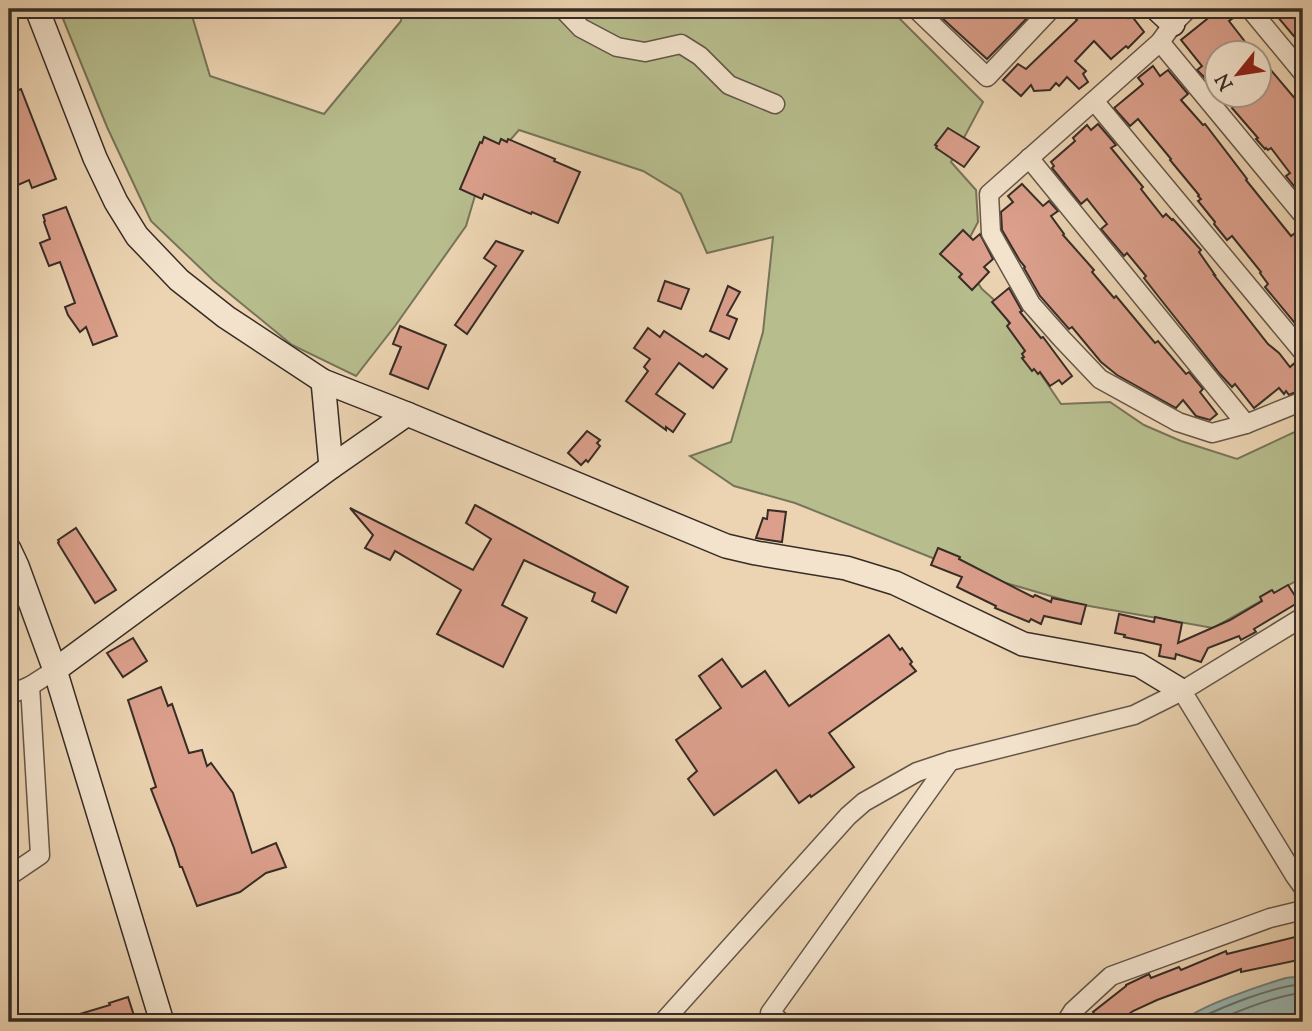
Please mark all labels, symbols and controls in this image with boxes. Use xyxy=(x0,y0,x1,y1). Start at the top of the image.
north arrow xyxy=(1204,38,1274,108)
text: N xyxy=(1210,68,1241,95)

